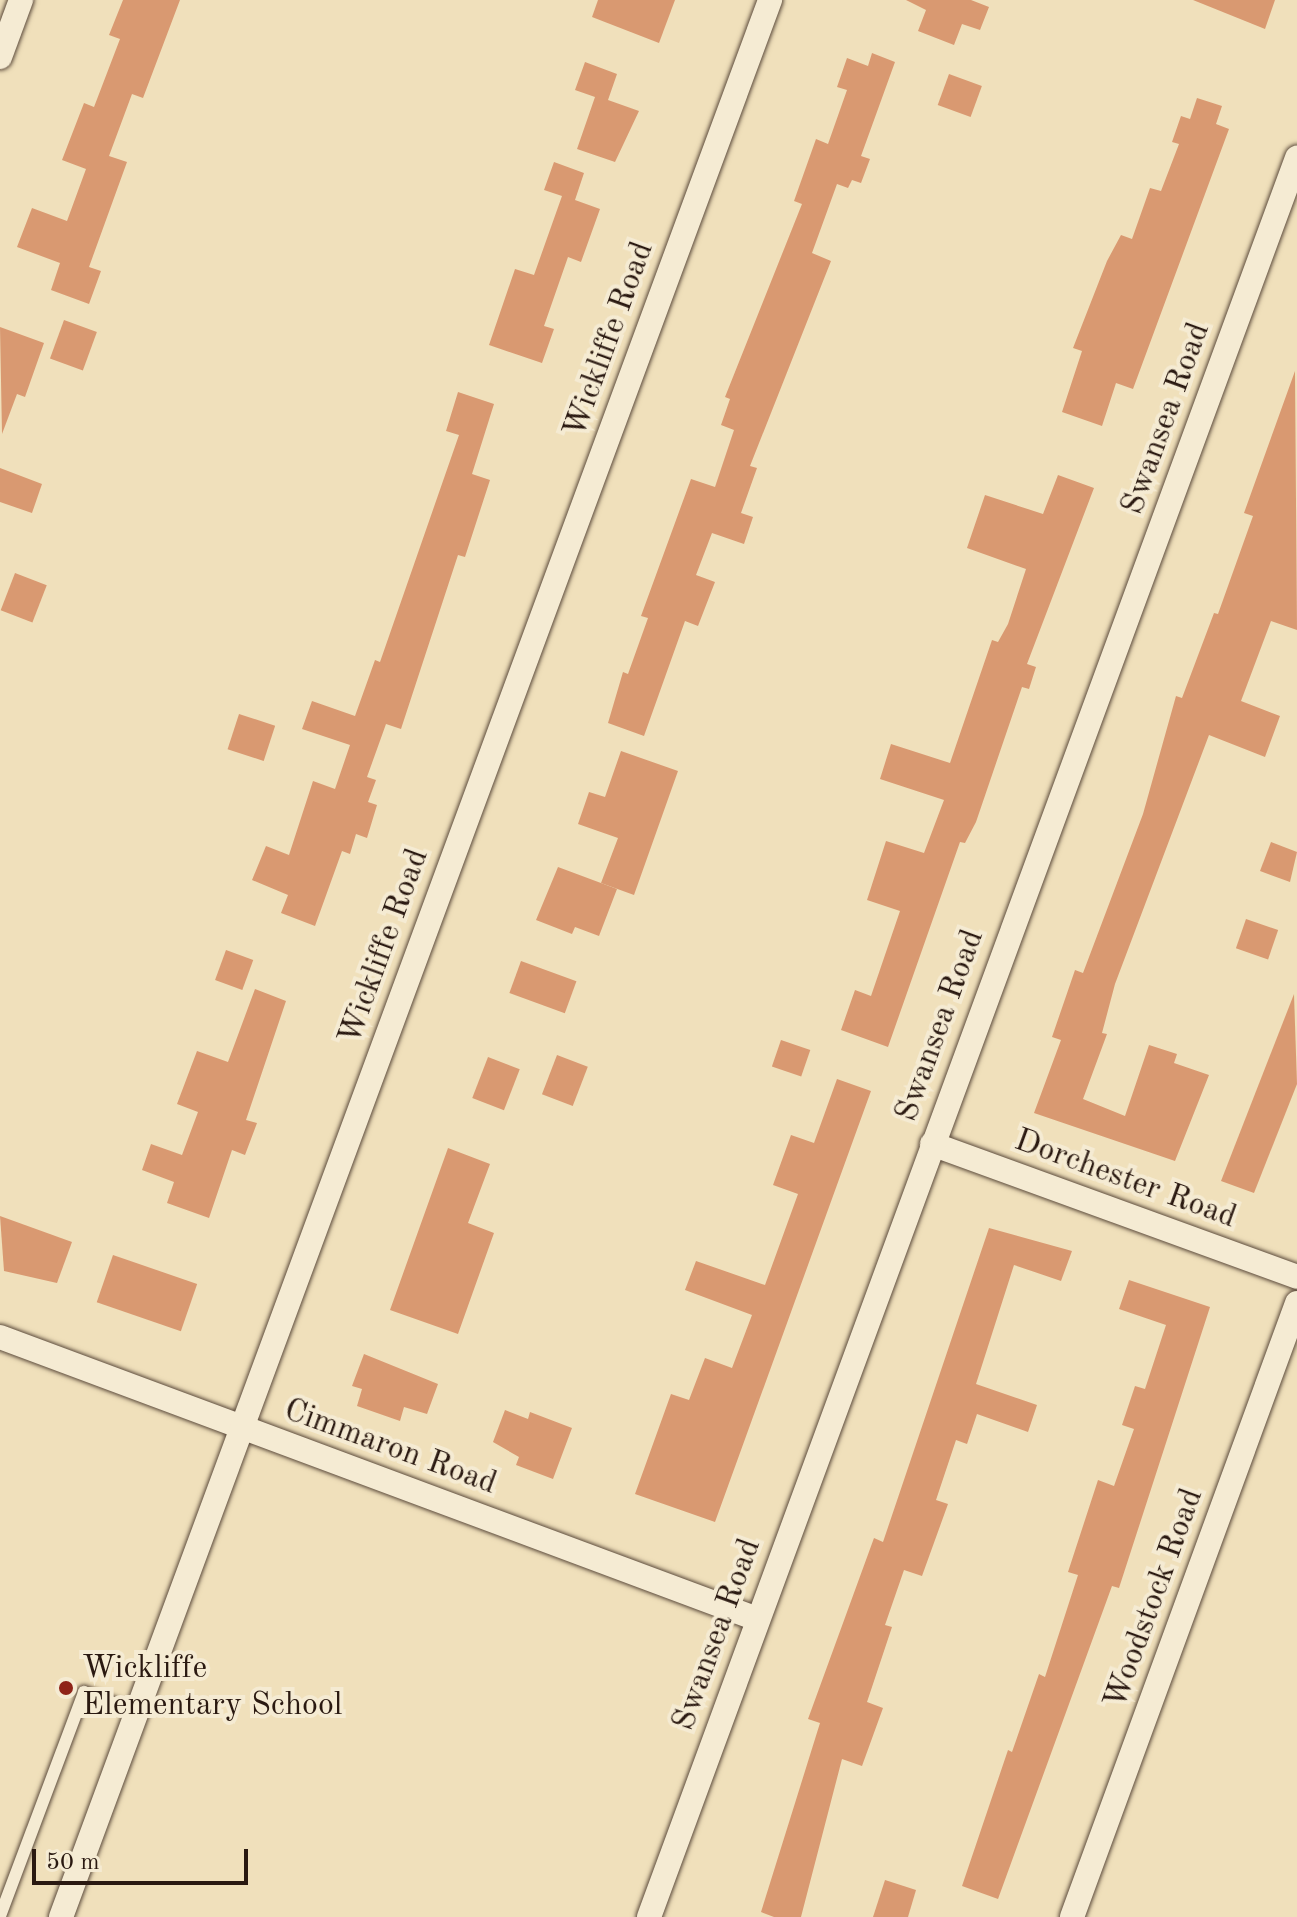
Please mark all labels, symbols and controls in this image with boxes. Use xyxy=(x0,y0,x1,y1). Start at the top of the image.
street label: Wickliffe Road xyxy=(557,237,663,443)
street label: Swansea Road xyxy=(1115,318,1219,520)
street label: Wickliffe Road xyxy=(332,844,438,1050)
street label: Swansea Road xyxy=(889,925,993,1127)
street label: Dorchester Road xyxy=(1009,1122,1241,1238)
street label: Cimmaron Road xyxy=(279,1392,501,1504)
street label: Woodstock Road xyxy=(1097,1484,1213,1714)
street label: Swansea Road xyxy=(666,1534,770,1736)
place label: Wickliffe Elementary School xyxy=(82,1651,342,1726)
marker: Wickliffe Elementary School xyxy=(57,1679,75,1697)
scale bar xyxy=(36,1833,252,1883)
text: 50 m xyxy=(46,1851,100,1875)

